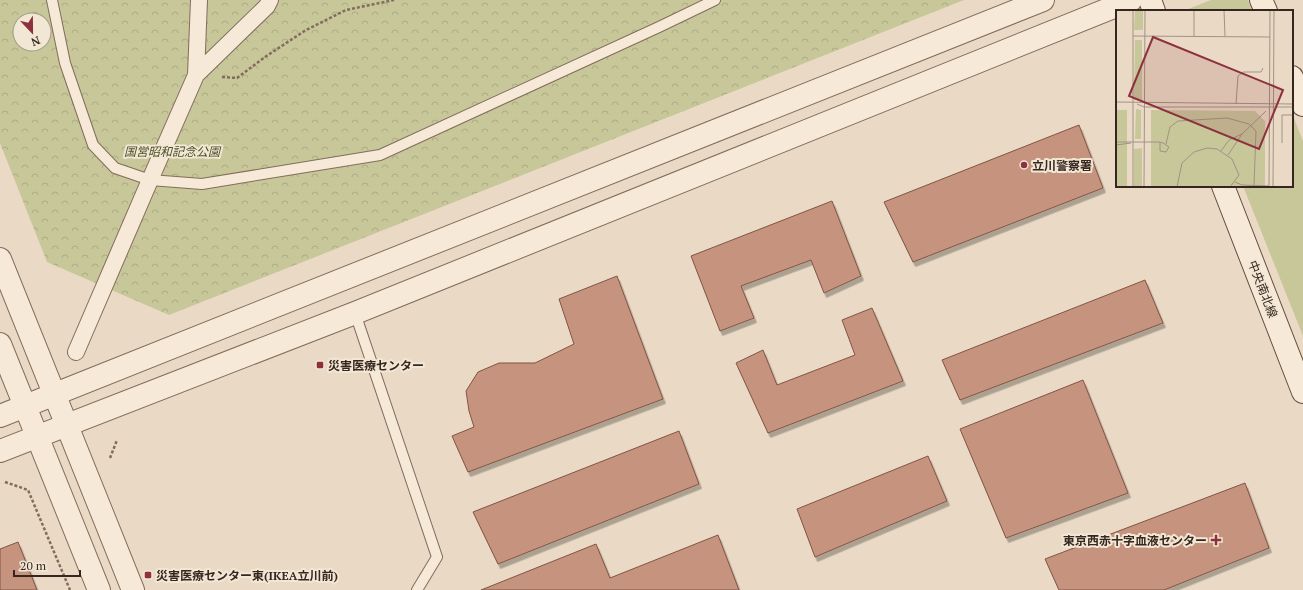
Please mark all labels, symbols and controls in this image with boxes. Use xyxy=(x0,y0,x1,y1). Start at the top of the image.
inset map xyxy=(1116,10,1293,187)
north arrow xyxy=(12,12,52,52)
text: N xyxy=(29,33,42,50)
park label: 国営昭和記念公園 xyxy=(124,144,222,159)
place label: 立川警察署 xyxy=(1032,158,1092,173)
marker: 立川警察署 xyxy=(1019,160,1029,170)
street label: 中央南北線 xyxy=(1245,258,1281,320)
place label: 災害医療センター xyxy=(328,358,424,373)
marker: 災害医療センター xyxy=(315,360,325,370)
place label: 東京西赤十字血液センター xyxy=(1063,533,1207,548)
marker: 東京西赤十字血液センター xyxy=(1210,534,1222,546)
scale bar xyxy=(14,552,80,578)
text: 20 m xyxy=(20,558,47,573)
place label: 災害医療センター東(IKEA立川前) xyxy=(156,568,338,583)
marker: 災害医療センター東(IKEA立川前) xyxy=(143,570,153,580)

